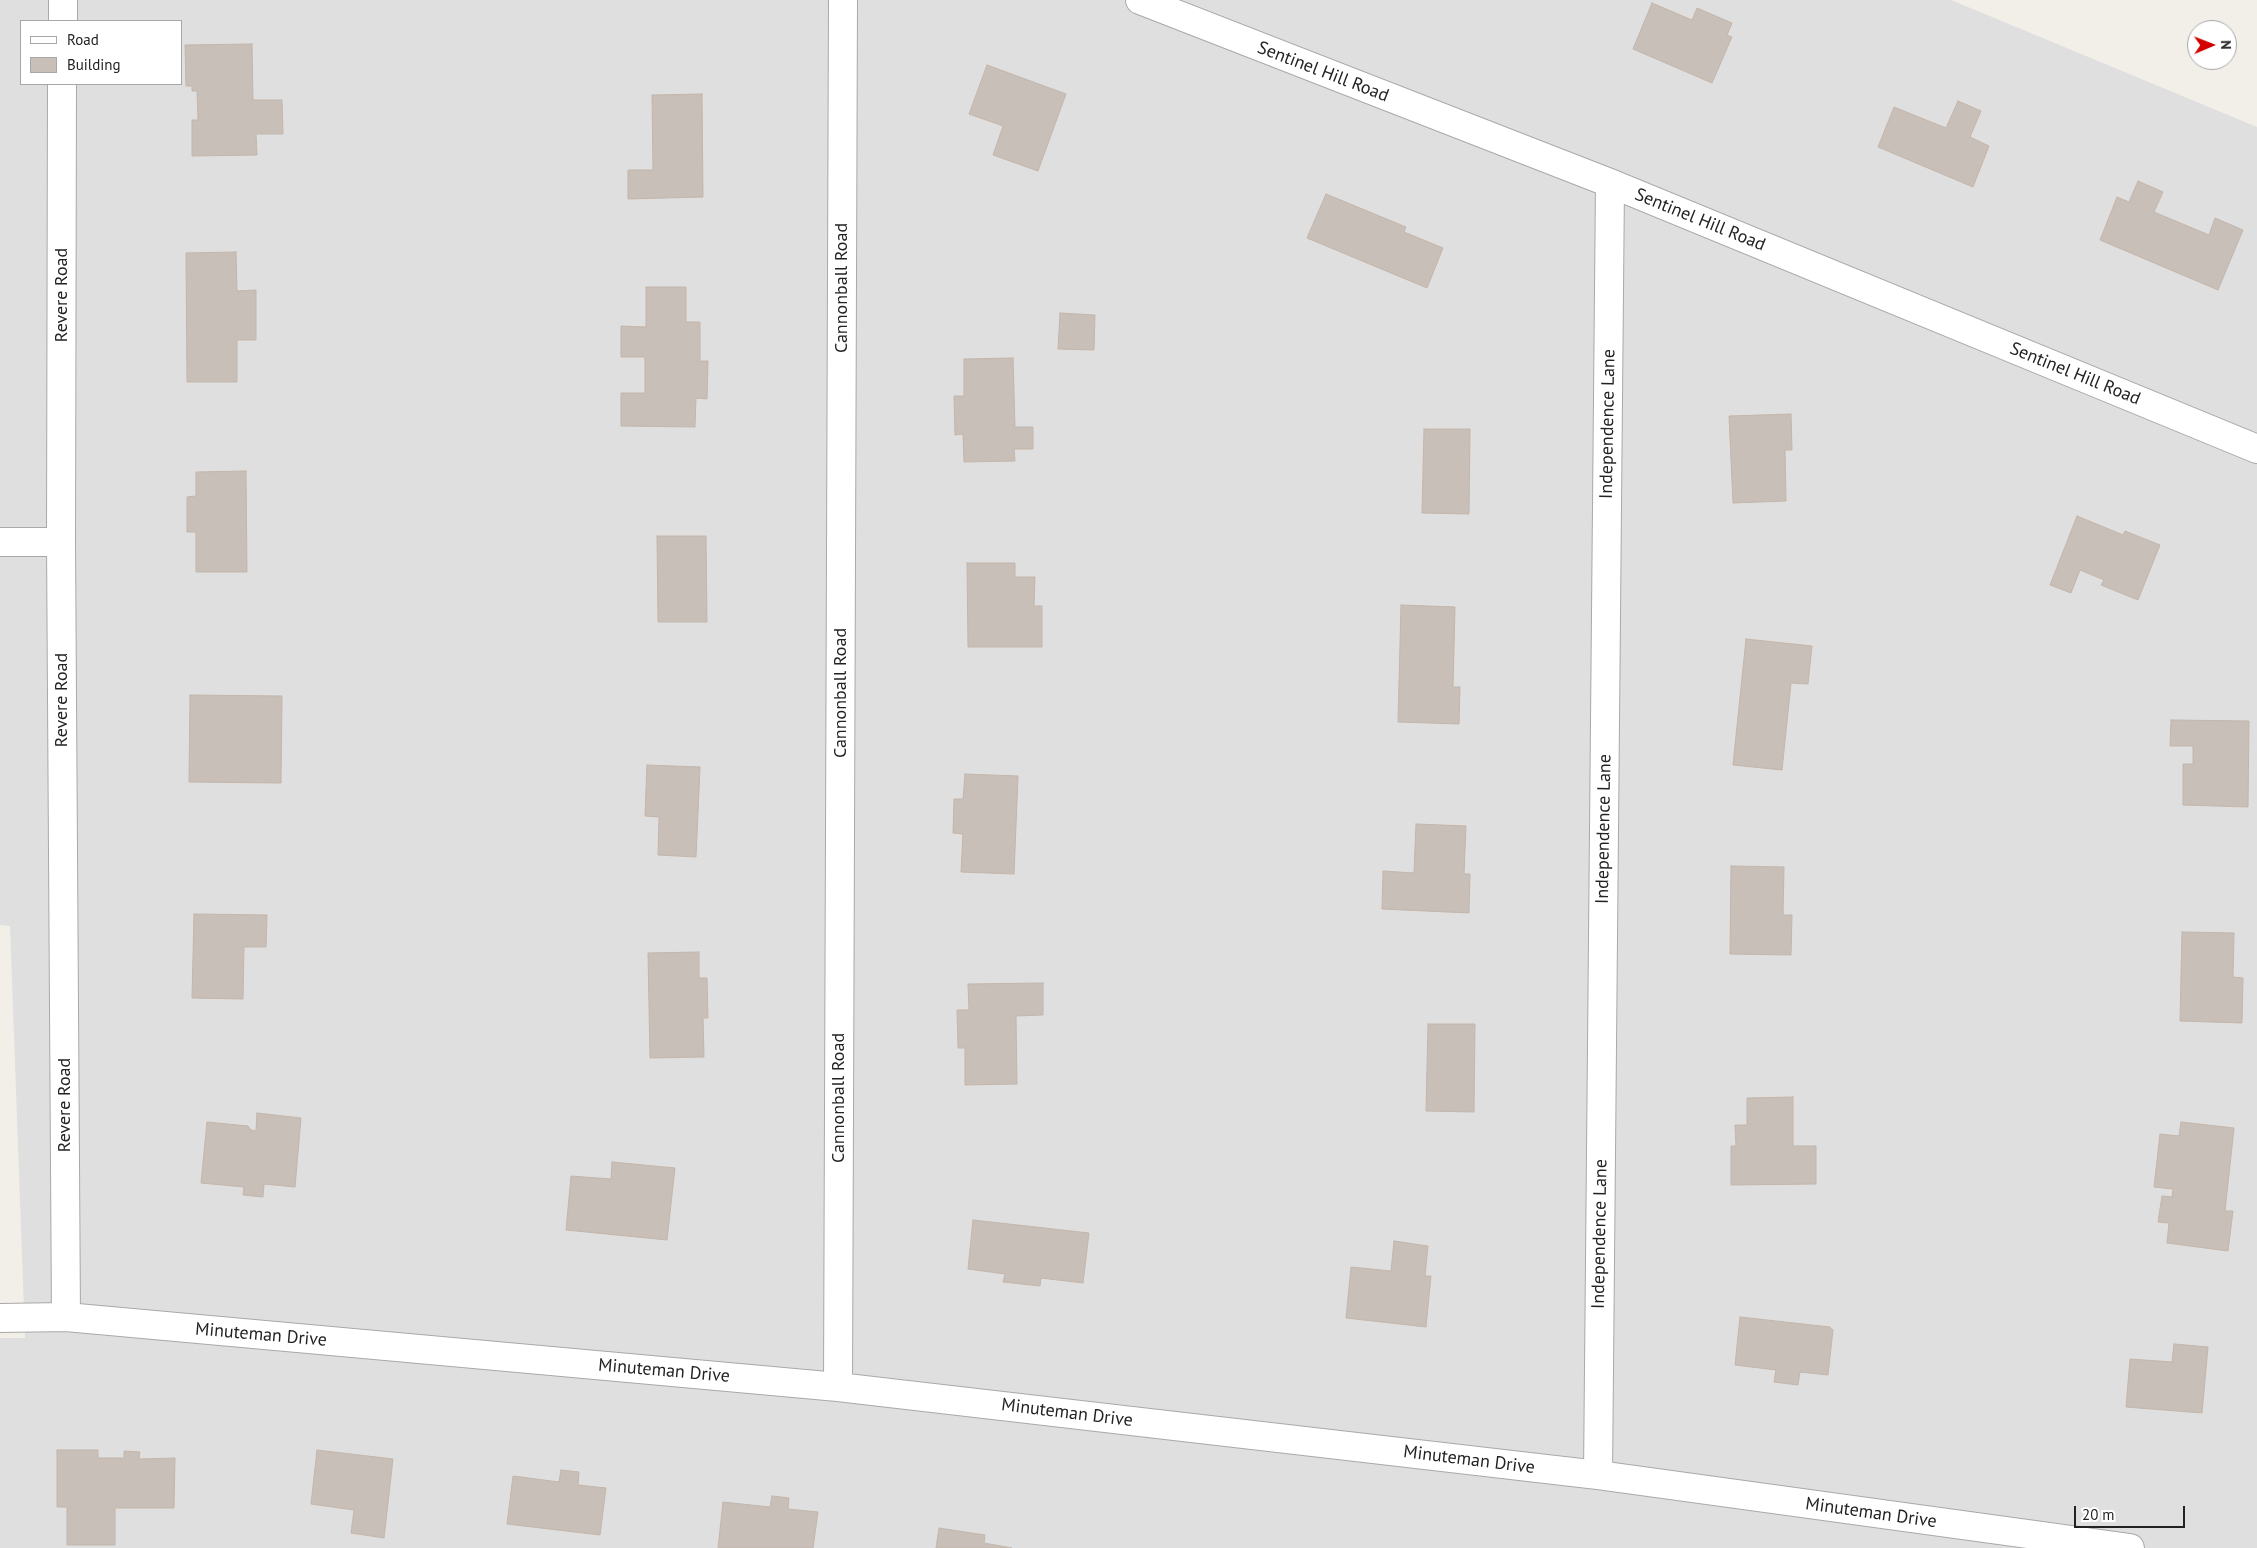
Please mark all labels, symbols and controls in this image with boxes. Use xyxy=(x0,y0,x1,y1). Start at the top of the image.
legend xyxy=(20,20,182,85)
north arrow xyxy=(2187,20,2237,70)
text: Road xyxy=(67,30,99,49)
street label: Sentinel Hill Road xyxy=(1254,37,1392,107)
text: N xyxy=(2217,40,2235,50)
text: Building xyxy=(67,55,121,74)
street label: Sentinel Hill Road xyxy=(1632,184,1768,256)
street label: Cannonball Road xyxy=(831,223,853,353)
street label: Revere Road xyxy=(51,248,73,342)
street label: Sentinel Hill Road xyxy=(2007,338,2143,410)
street label: Independence Lane xyxy=(1596,349,1620,499)
street label: Cannonball Road xyxy=(830,628,852,758)
street label: Revere Road xyxy=(51,653,73,747)
street label: Independence Lane xyxy=(1592,754,1616,904)
street label: Cannonball Road xyxy=(828,1033,850,1163)
street label: Revere Road xyxy=(54,1058,76,1152)
street label: Independence Lane xyxy=(1588,1159,1612,1309)
street label: Minuteman Drive xyxy=(194,1318,328,1352)
street label: Minuteman Drive xyxy=(597,1354,731,1388)
street label: Minuteman Drive xyxy=(1000,1394,1134,1432)
street label: Minuteman Drive xyxy=(1402,1441,1536,1479)
street label: Minuteman Drive xyxy=(1804,1493,1938,1533)
scale bar xyxy=(2077,1496,2188,1528)
text: 20 m xyxy=(2082,1505,2115,1524)

